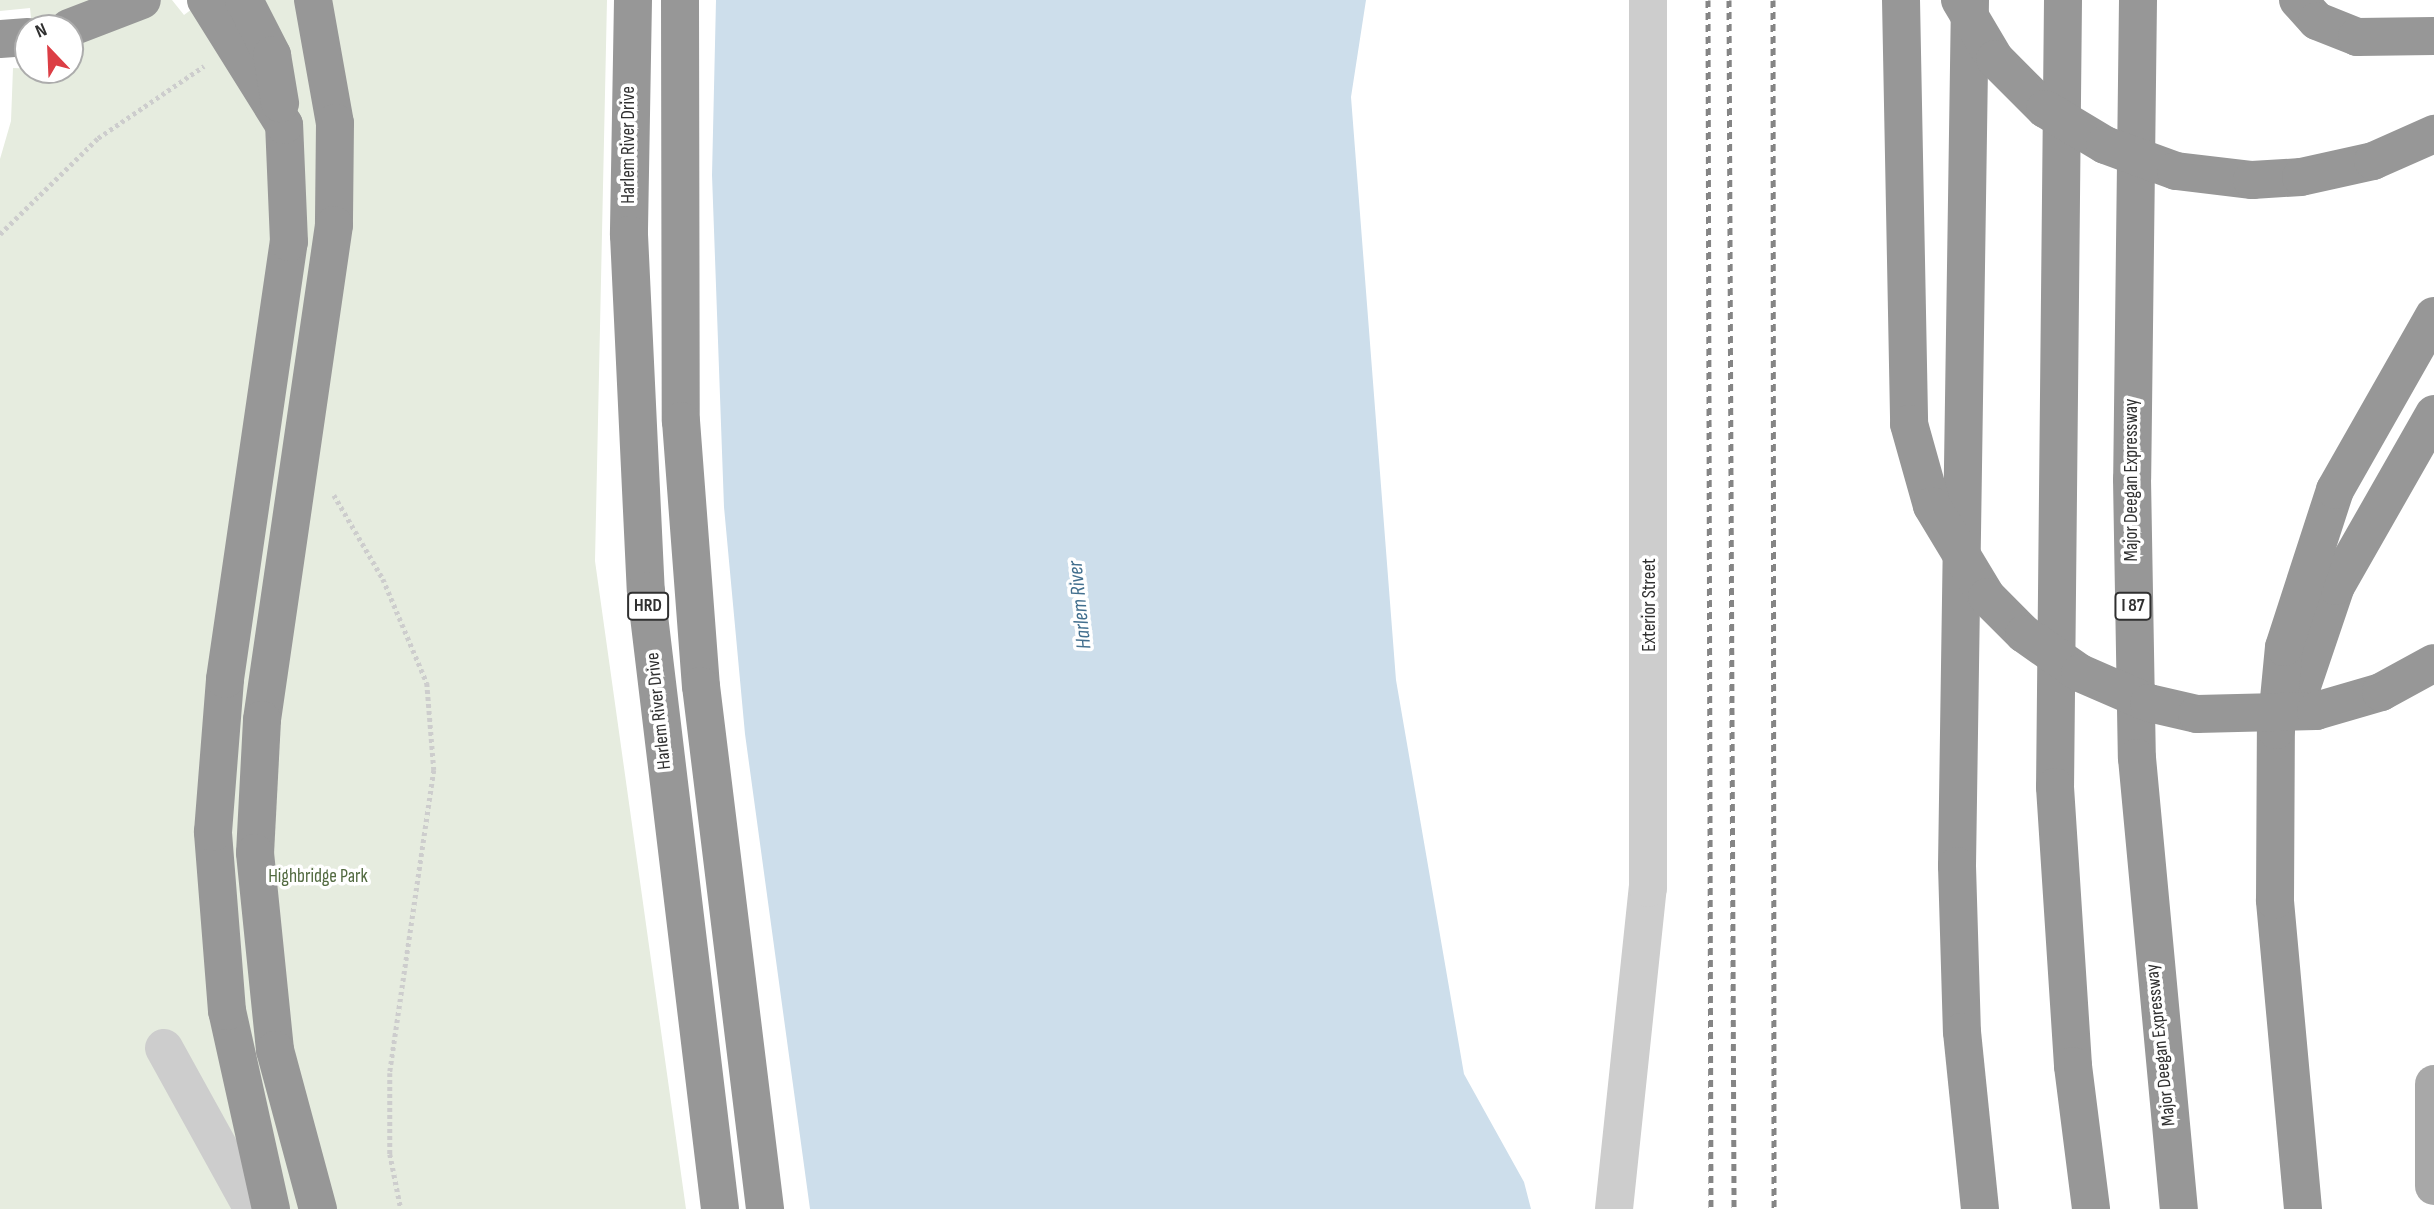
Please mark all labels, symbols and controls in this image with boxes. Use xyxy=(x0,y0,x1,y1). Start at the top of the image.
north arrow xyxy=(14,14,84,84)
text: N xyxy=(32,18,51,44)
street label: Harlem River Drive xyxy=(618,86,640,204)
street label: Major Deegan Expressway xyxy=(2121,399,2143,561)
street label: Exterior Street xyxy=(1639,558,1661,652)
water label: Harlem River xyxy=(1063,560,1097,650)
road number: HRD xyxy=(627,592,669,620)
road number: I 87 xyxy=(2114,592,2152,620)
street label: Harlem River Drive xyxy=(642,651,676,771)
park label: Highbridge Park xyxy=(268,866,368,888)
street label: Major Deegan Expressway xyxy=(2141,963,2181,1127)

